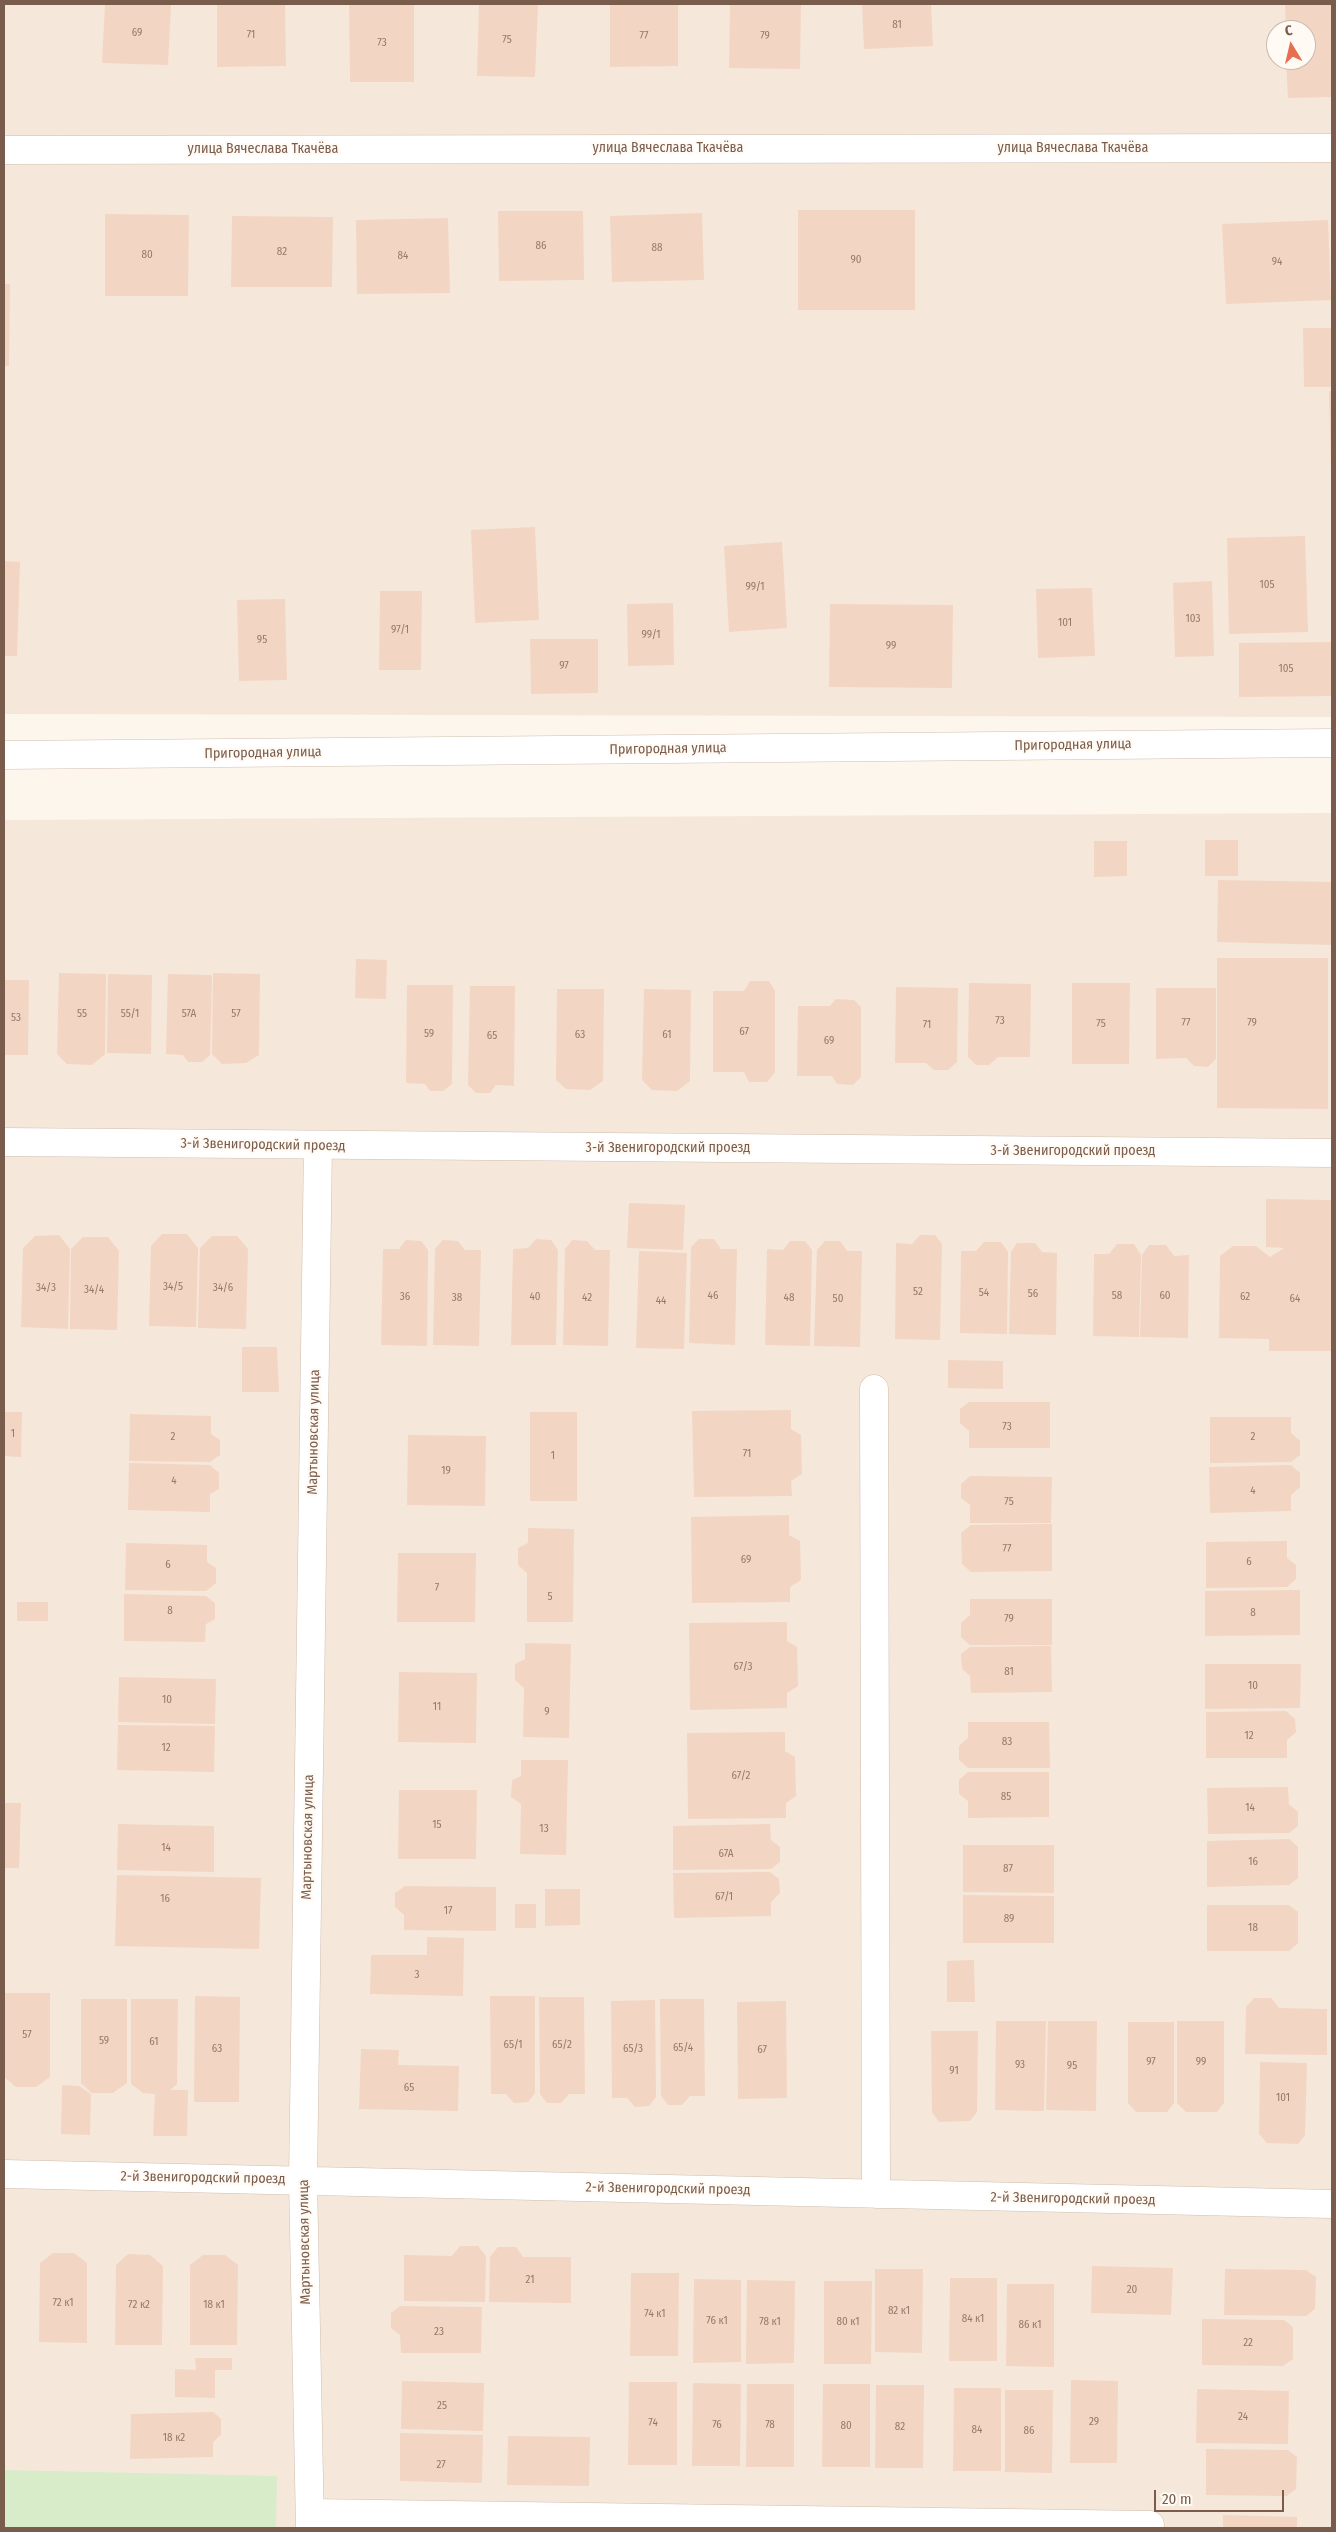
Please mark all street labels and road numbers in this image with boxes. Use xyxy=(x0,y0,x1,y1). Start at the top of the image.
street label: улица Вячеслава Ткачёва xyxy=(593,140,743,156)
street label: улица Вячеслава Ткачёва xyxy=(998,140,1148,156)
street label: улица Вячеслава Ткачёва xyxy=(188,141,338,157)
street label: Пригородная улица xyxy=(1014,736,1132,754)
street label: Пригородная улица xyxy=(609,740,727,758)
street label: Пригородная улица xyxy=(204,744,322,762)
street label: 3-й Звенигородский проезд xyxy=(180,1135,346,1155)
street label: 3-й Звенигородский проезд xyxy=(586,1140,750,1156)
street label: 3-й Звенигородский проезд xyxy=(991,1143,1155,1159)
street label: Мартыновская улица xyxy=(305,1369,323,1495)
street label: Мартыновская улица xyxy=(299,1774,317,1900)
street label: 2-й Звенигородский проезд xyxy=(121,2168,285,2188)
street label: Мартыновская улица xyxy=(296,2179,314,2305)
street label: 2-й Звенигородский проезд xyxy=(586,2179,750,2199)
street label: 2-й Звенигородский проезд xyxy=(991,2189,1155,2209)

